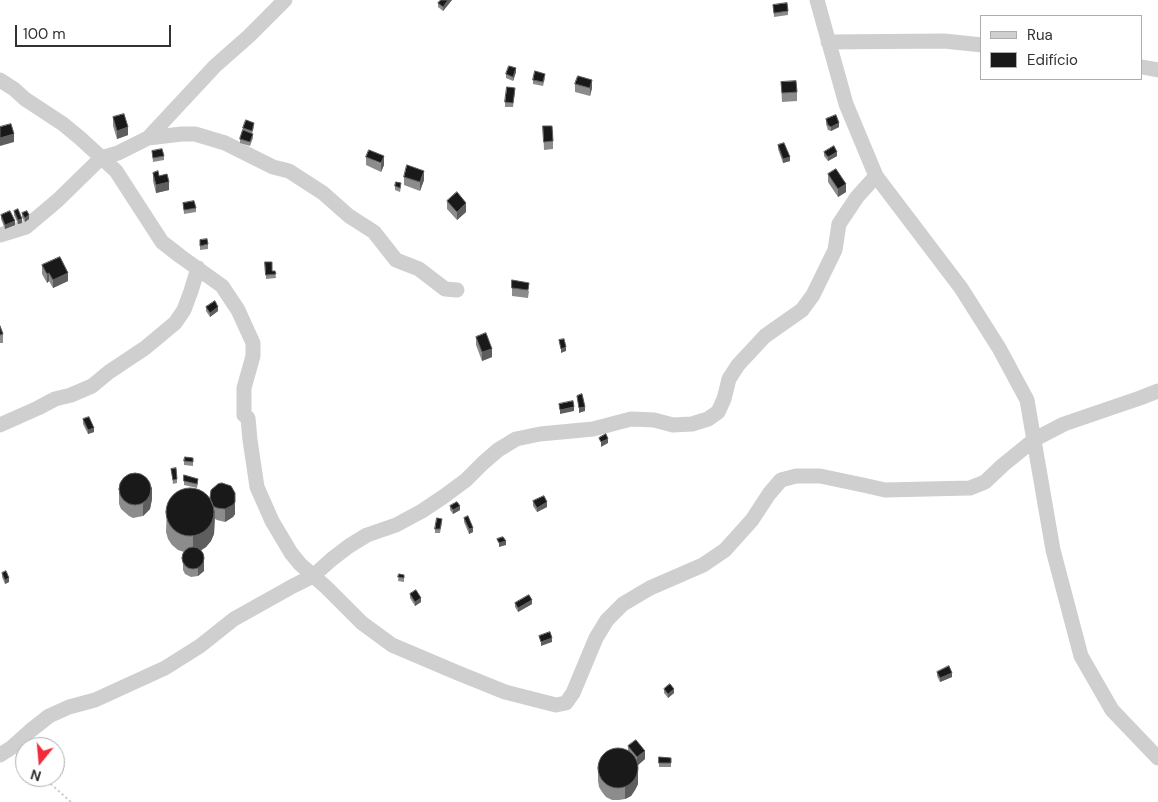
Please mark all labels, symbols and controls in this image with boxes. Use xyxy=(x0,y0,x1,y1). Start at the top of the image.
scale bar xyxy=(18,15,174,47)
legend xyxy=(980,15,1143,80)
text: 100 m xyxy=(23,24,66,44)
text: Rua xyxy=(1027,25,1053,45)
text: Edifício xyxy=(1027,50,1078,70)
north arrow xyxy=(15,737,65,787)
text: N xyxy=(28,765,43,785)

